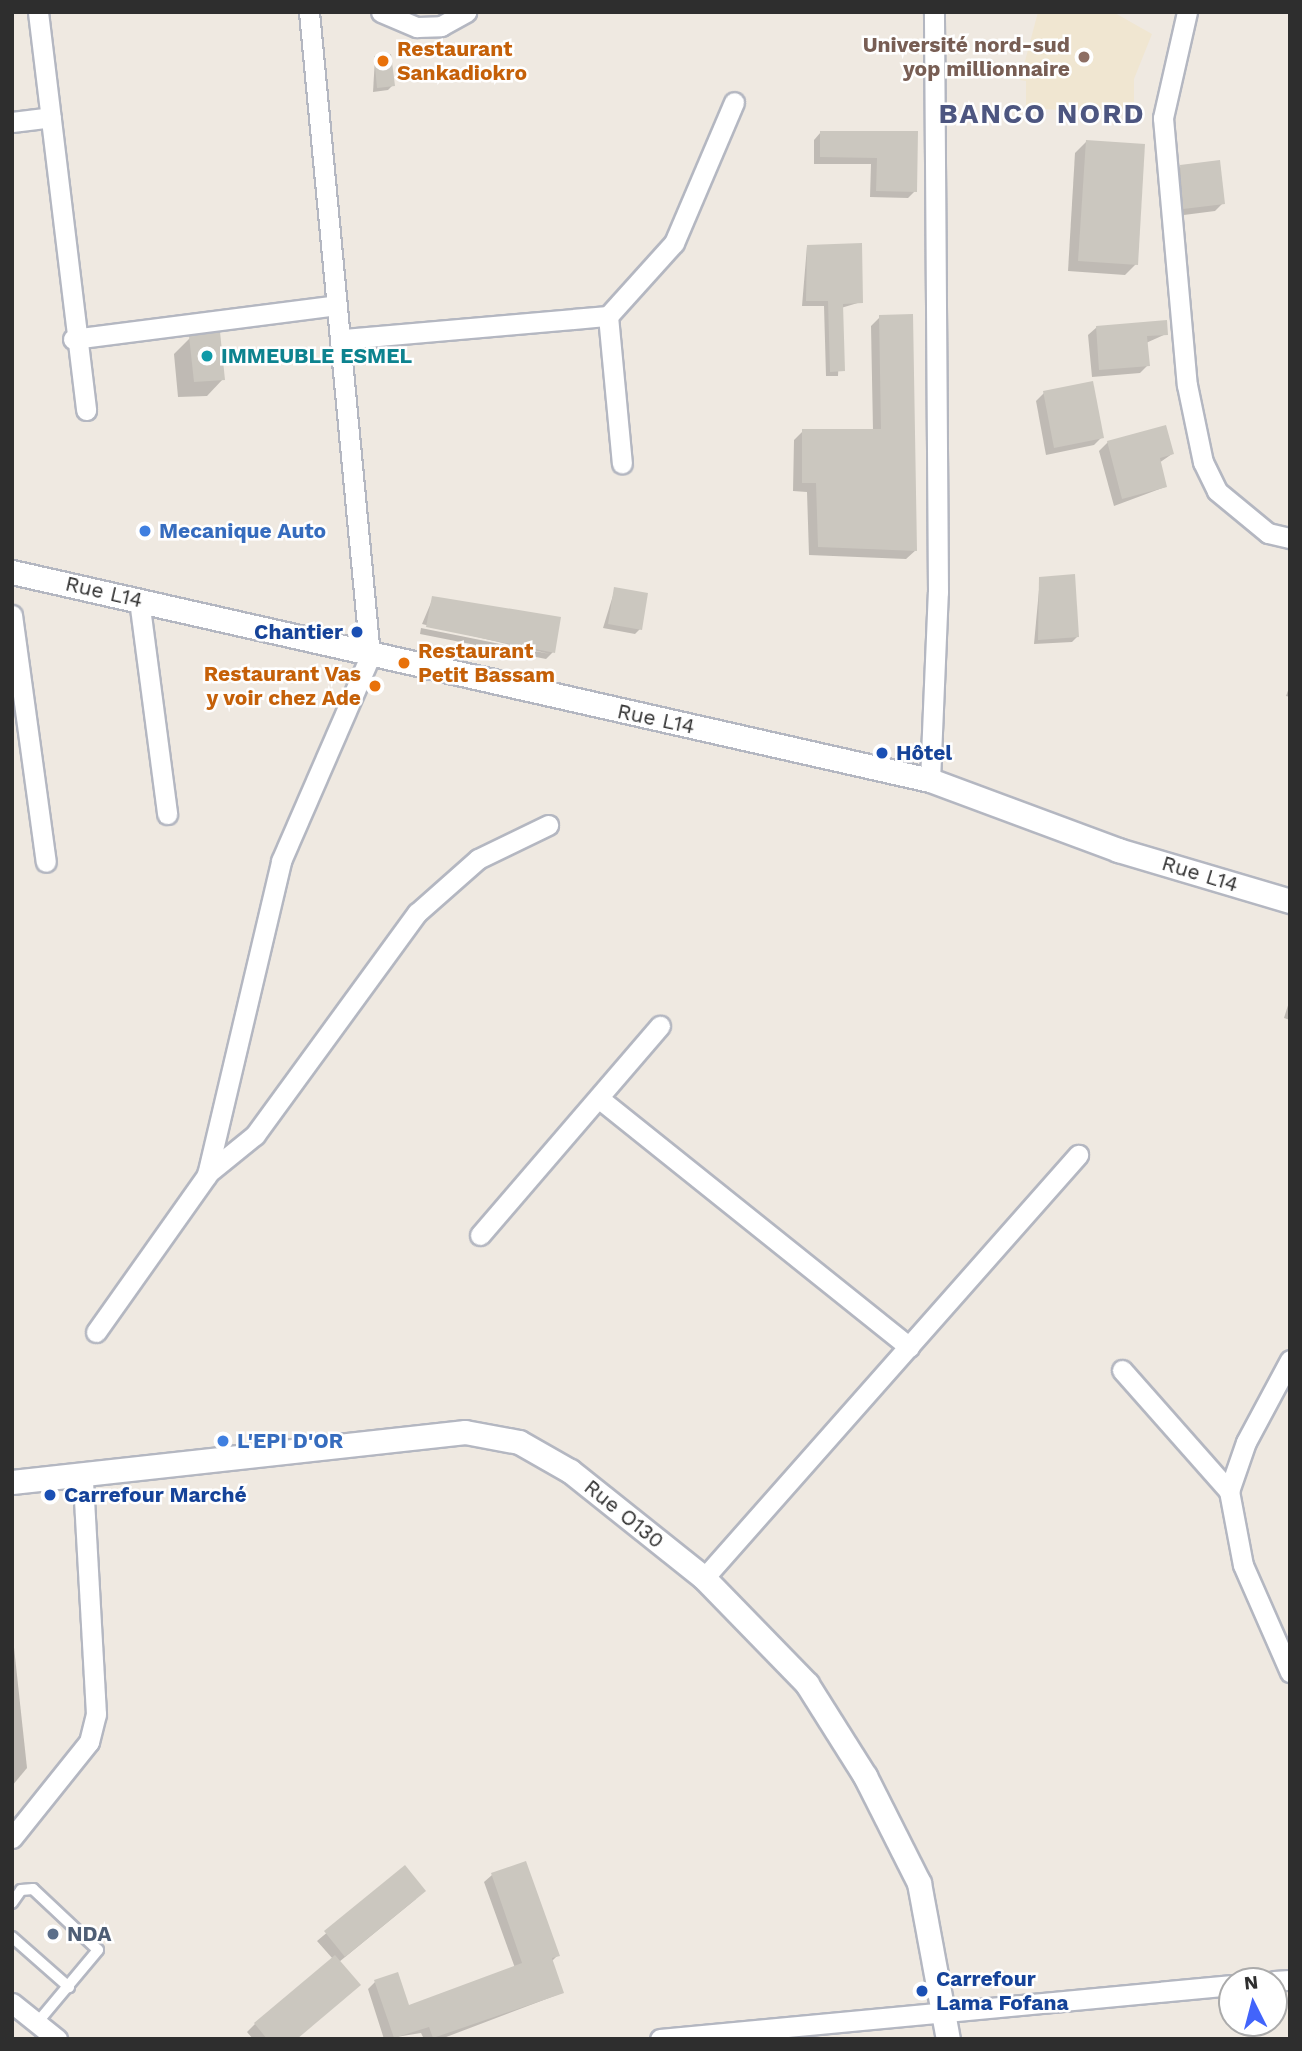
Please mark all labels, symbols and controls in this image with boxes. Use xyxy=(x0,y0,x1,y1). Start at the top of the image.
place label: Université nord-sud yop millionnaire xyxy=(863,32,1070,82)
place label: Restaurant Sankadiokro xyxy=(397,36,527,86)
marker: Université nord-sud yop millionnaire xyxy=(1076,49,1092,65)
marker: Restaurant Sankadiokro xyxy=(375,53,391,69)
district label: BANCO NORD xyxy=(940,97,1144,131)
place label: IMMEUBLE ESMEL xyxy=(221,343,412,369)
marker: IMMEUBLE ESMEL xyxy=(199,348,215,364)
place label: Mecanique Auto xyxy=(159,518,327,544)
marker: Mecanique Auto xyxy=(137,523,153,539)
street label: Rue L14 xyxy=(63,571,145,613)
place label: Chantier xyxy=(254,619,343,645)
marker: Chantier xyxy=(349,624,365,640)
place label: Restaurant Petit Bassam xyxy=(418,638,555,688)
marker: Restaurant Petit Bassam xyxy=(396,655,412,671)
place label: Restaurant Vas y voir chez Ade xyxy=(203,661,361,711)
marker: Restaurant Vas y voir chez Ade xyxy=(367,678,383,694)
street label: Rue L14 xyxy=(615,699,697,739)
place label: Hôtel xyxy=(896,740,952,766)
marker: Hôtel xyxy=(874,745,890,761)
street label: Rue L14 xyxy=(1159,850,1241,898)
place label: L'EPI D'OR xyxy=(237,1428,343,1454)
marker: L'EPI D'OR xyxy=(215,1433,231,1449)
street label: Rue O130 xyxy=(579,1474,669,1554)
place label: Carrefour Marché xyxy=(64,1482,247,1508)
marker: Carrefour Marché xyxy=(42,1487,58,1503)
place label: NDA xyxy=(67,1921,111,1947)
marker: NDA xyxy=(45,1926,61,1942)
place label: Carrefour Lama Fofana xyxy=(936,1966,1069,2016)
north arrow xyxy=(1218,1967,1288,2037)
text: N xyxy=(1243,1970,1259,1995)
marker: Carrefour Lama Fofana xyxy=(914,1983,930,1999)

